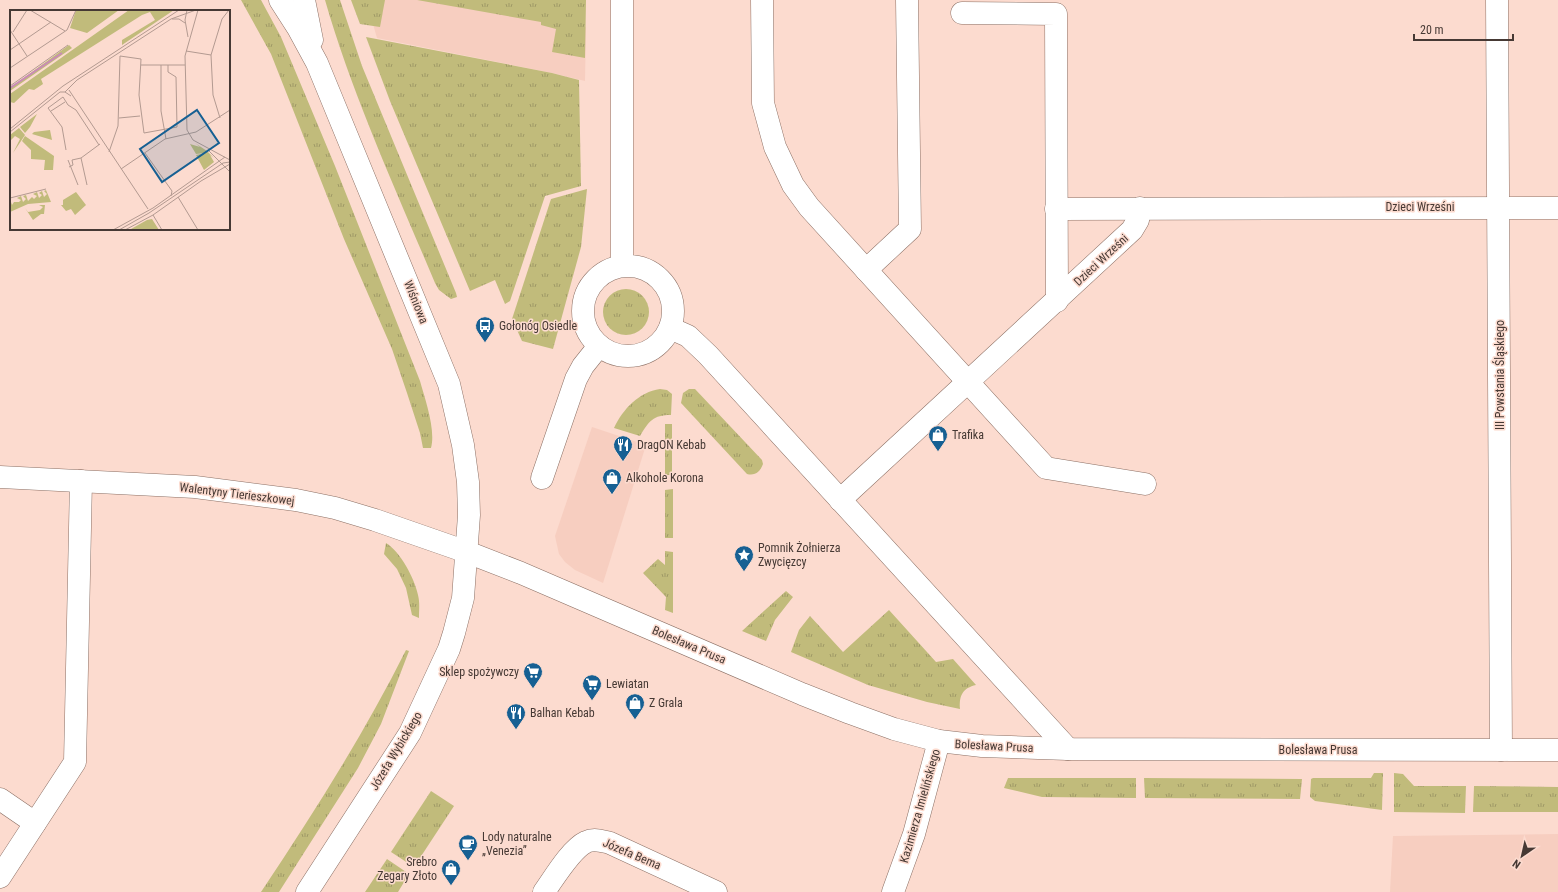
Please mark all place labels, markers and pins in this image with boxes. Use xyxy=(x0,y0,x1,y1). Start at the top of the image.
bus stop icon: Gołonóg Osiedle xyxy=(474,315,496,343)
place label: Gołonóg Osiedle xyxy=(499,319,577,333)
shop icon: Trafika xyxy=(927,424,949,452)
place label: Trafika xyxy=(952,428,984,442)
restaurant icon: DragON Kebab xyxy=(612,434,634,462)
place label: DragON Kebab xyxy=(637,438,706,452)
shop icon: Alkohole Korona xyxy=(601,467,623,495)
place label: Alkohole Korona xyxy=(626,471,704,485)
place label: Pomnik Żołnierza Zwycięzcy xyxy=(758,540,841,569)
place icon: Pomnik Żołnierza Zwycięzcy xyxy=(733,544,755,572)
supermarket icon: Sklep spożywczy xyxy=(522,661,544,689)
place label: Sklep spożywczy xyxy=(439,665,519,679)
supermarket icon: Lewiatan xyxy=(581,673,603,701)
place label: Lewiatan xyxy=(606,677,649,691)
shop icon: Z Grala xyxy=(624,692,646,720)
place label: Z Grala xyxy=(649,696,683,710)
restaurant icon: Balhan Kebab xyxy=(505,702,527,730)
place label: Balhan Kebab xyxy=(530,706,595,720)
place label: Lody naturalne „Venezia” xyxy=(482,830,552,858)
cafe icon: Lody naturalne „Venezia” xyxy=(457,833,479,861)
place label: Srebro Zegary Złoto xyxy=(377,855,437,883)
shop icon: Srebro Zegary Złoto xyxy=(440,858,462,886)

